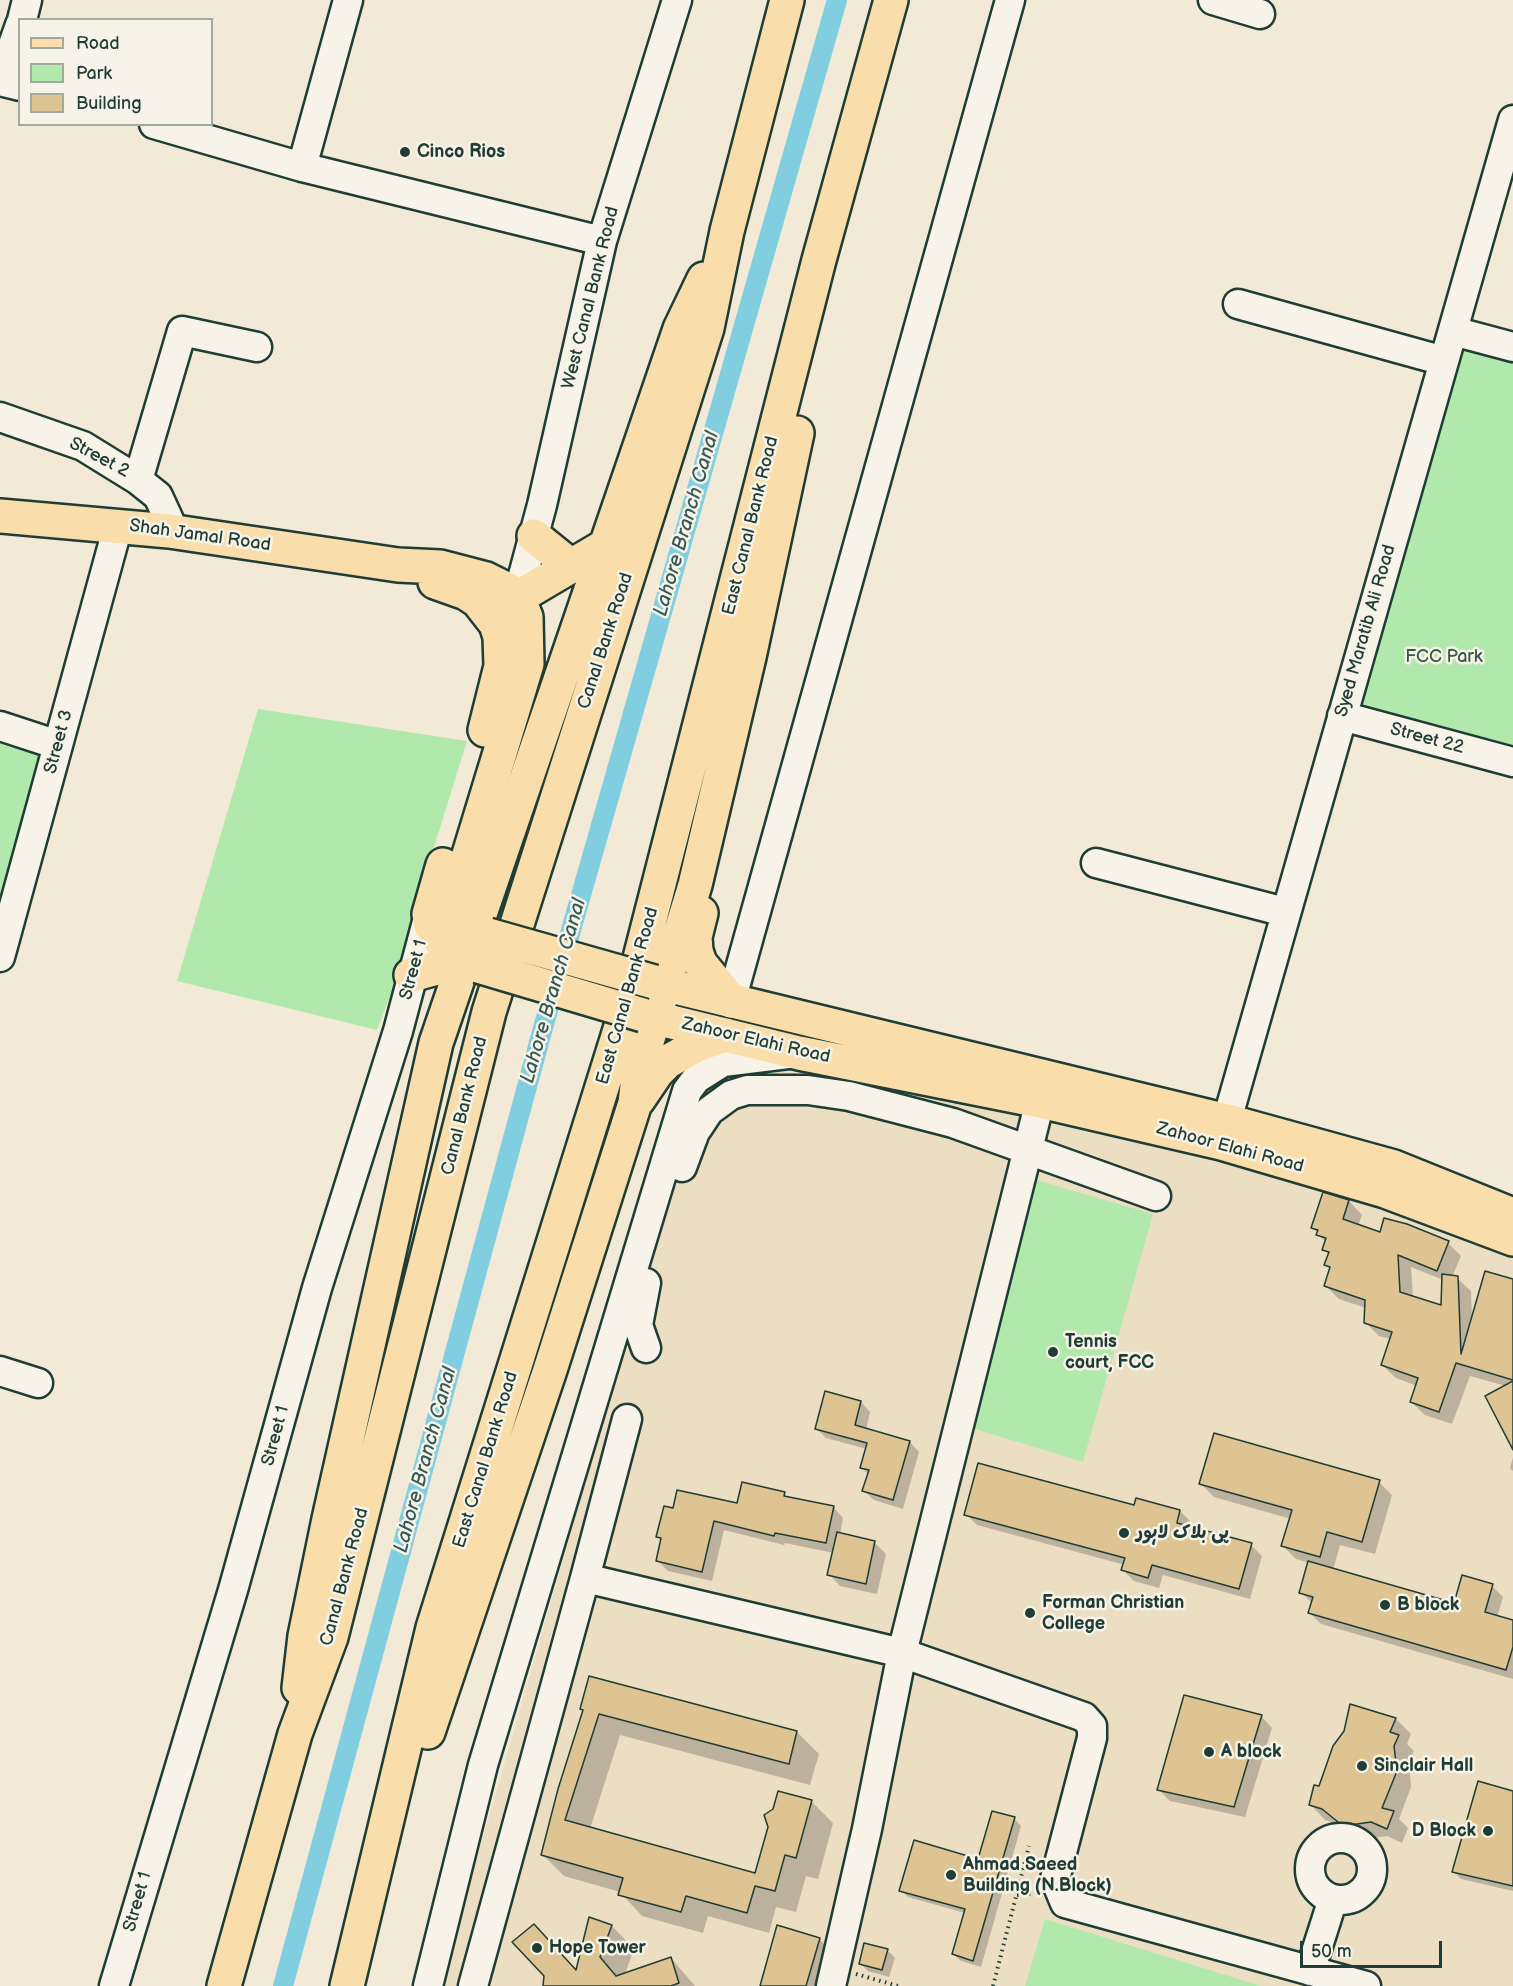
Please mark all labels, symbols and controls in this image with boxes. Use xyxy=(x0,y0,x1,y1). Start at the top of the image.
legend xyxy=(18,18,213,126)
text: Road xyxy=(76,33,120,54)
text: Park xyxy=(76,63,112,84)
text: Building xyxy=(76,93,142,114)
place label: Cinco Rios xyxy=(417,141,505,163)
marker: Cinco Rios xyxy=(398,145,412,159)
street label: West Canal Bank Road xyxy=(558,204,624,392)
water label: Lahore Branch Canal xyxy=(649,429,725,619)
street label: Street 2 xyxy=(65,433,133,483)
street label: East Canal Bank Road xyxy=(718,434,784,618)
street label: Shah Jamal Road xyxy=(128,515,272,557)
street label: Syed Maratib Ali Road xyxy=(1331,542,1401,720)
street label: Canal Bank Road xyxy=(574,570,638,712)
park label: FCC Park xyxy=(1405,646,1483,668)
street label: Street 3 xyxy=(40,708,78,776)
street label: Street 22 xyxy=(1388,719,1466,759)
water label: Lahore Branch Canal xyxy=(516,896,592,1086)
street label: East Canal Bank Road xyxy=(592,905,664,1087)
street label: Street 1 xyxy=(396,938,432,1002)
street label: Zahoor Elahi Road xyxy=(680,1013,832,1069)
street label: Canal Bank Road xyxy=(437,1034,493,1178)
street label: Zahoor Elahi Road xyxy=(1154,1118,1306,1178)
place label: Tennis court, FCC xyxy=(1065,1331,1154,1374)
marker: Tennis court, FCC xyxy=(1046,1345,1060,1359)
water label: Lahore Branch Canal xyxy=(390,1365,462,1555)
street label: East Canal Bank Road xyxy=(449,1369,523,1551)
street label: Street 1 xyxy=(258,1404,294,1468)
street label: Canal Bank Road xyxy=(316,1506,374,1648)
place label: پی بلاک لاہور xyxy=(1136,1522,1229,1544)
marker: پی بلاک لاہور xyxy=(1117,1526,1131,1540)
place label: Forman Christian College xyxy=(1042,1592,1184,1634)
place label: B block xyxy=(1397,1594,1459,1616)
marker: B block xyxy=(1378,1598,1392,1612)
marker: Forman Christian College xyxy=(1023,1606,1037,1620)
place label: A block xyxy=(1221,1741,1281,1763)
marker: A block xyxy=(1202,1745,1216,1759)
place label: Sinclair Hall xyxy=(1374,1755,1473,1777)
marker: Sinclair Hall xyxy=(1355,1759,1369,1773)
place label: D Block xyxy=(1412,1820,1476,1842)
marker: D Block xyxy=(1481,1824,1495,1838)
place label: Ahmad Saeed Building (N.Block) xyxy=(963,1854,1112,1896)
marker: Ahmad Saeed Building (N.Block) xyxy=(944,1868,958,1882)
street label: Street 1 xyxy=(119,1870,157,1934)
scale bar xyxy=(1303,1929,1446,1967)
place label: Hope Tower xyxy=(549,1937,646,1959)
marker: Hope Tower xyxy=(530,1941,544,1955)
text: 50 m xyxy=(1311,1941,1352,1962)

